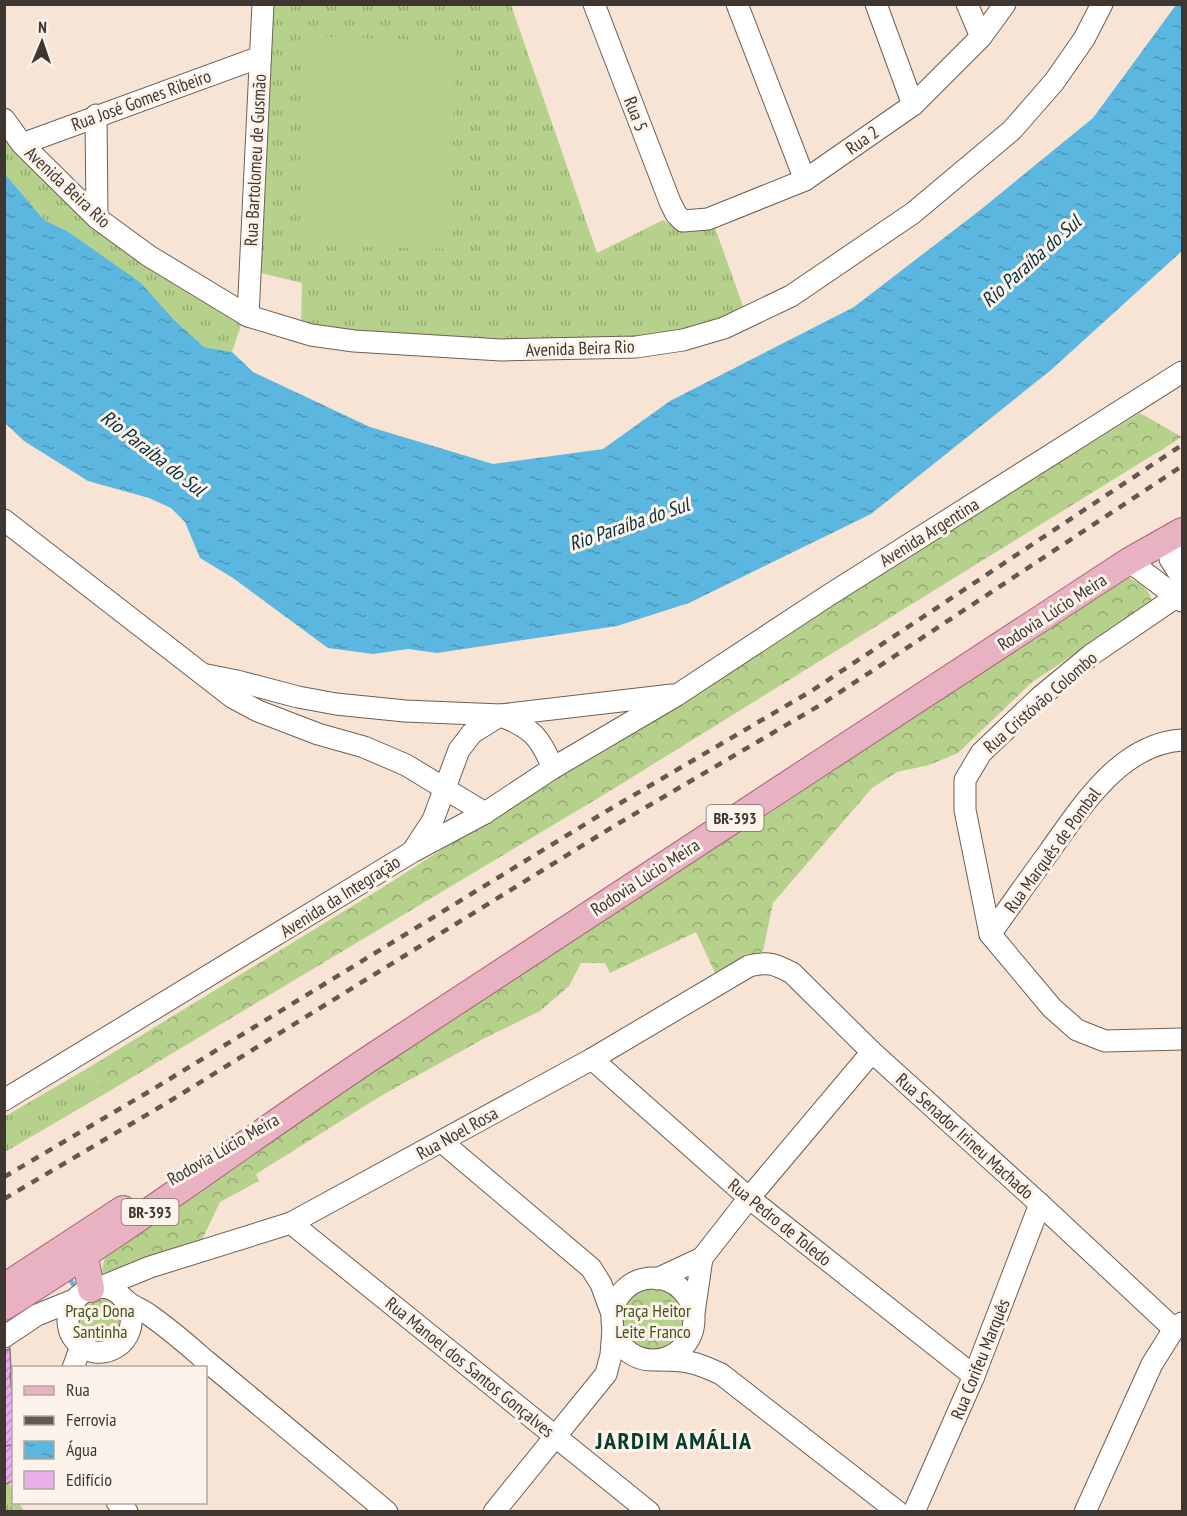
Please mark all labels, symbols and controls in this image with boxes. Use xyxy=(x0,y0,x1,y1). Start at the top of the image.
north arrow xyxy=(12,12,72,72)
text: N xyxy=(38,17,47,37)
street label: Rua José Gomes Ribeiro xyxy=(68,64,214,136)
street label: Rua Bartolomeu de Gusmão xyxy=(239,73,271,247)
street label: Rua 5 xyxy=(619,93,653,135)
street label: Rua 2 xyxy=(841,120,883,160)
street label: Avenida Beira Rio xyxy=(20,141,116,233)
water label: Rio Paraíba do Sul xyxy=(976,208,1088,313)
street label: Avenida Beira Rio xyxy=(525,335,635,361)
water label: Rio Paraíba do Sul xyxy=(96,404,212,503)
water label: Rio Paraíba do Sul xyxy=(565,491,695,557)
street label: Avenida Argentina xyxy=(875,492,983,572)
street label: Rodovia Lúcio Meira xyxy=(993,568,1111,656)
street label: Rua Cristóvão Colombo xyxy=(978,646,1102,758)
street label: Rua Marquês de Pombal xyxy=(999,782,1106,917)
road number: BR-393 xyxy=(706,805,764,831)
street label: Rodovia Lúcio Meira xyxy=(586,833,704,921)
street label: Avenida da Integração xyxy=(276,850,404,942)
street label: Rua Senador Irineu Machado xyxy=(891,1068,1039,1204)
street label: Rua Noel Rosa xyxy=(412,1101,502,1165)
street label: Rodovia Lúcio Meira xyxy=(163,1108,283,1190)
street label: Rua Pedro de Toledo xyxy=(724,1173,837,1271)
road number: BR-393 xyxy=(122,1199,178,1225)
street label: Rua Manoel dos Santos Gonçalves xyxy=(381,1292,559,1442)
street label: Rua Corifeu Marquês xyxy=(945,1295,1015,1423)
park label: Praça Dona Santinha xyxy=(65,1299,135,1343)
park label: Praça Heitor Leite Franco xyxy=(615,1299,691,1343)
legend xyxy=(12,1366,207,1504)
text: Rua xyxy=(66,1378,90,1401)
text: Ferrovia xyxy=(66,1408,116,1431)
district label: JARDIM AMÁLIA xyxy=(594,1425,753,1456)
text: Água xyxy=(66,1438,97,1461)
text: Edifício xyxy=(66,1468,112,1491)

